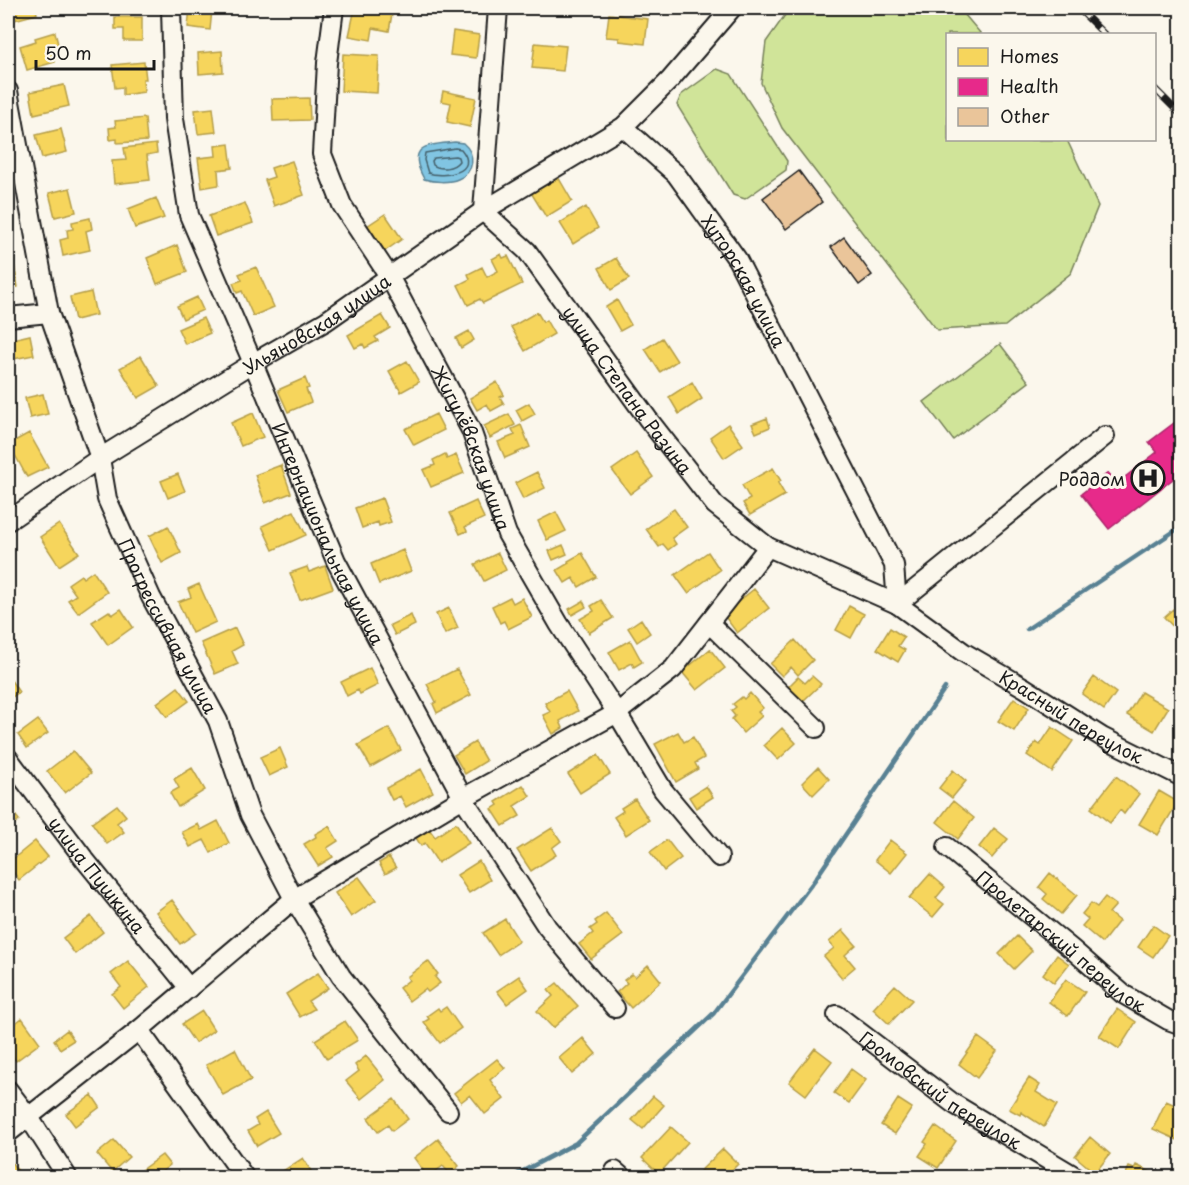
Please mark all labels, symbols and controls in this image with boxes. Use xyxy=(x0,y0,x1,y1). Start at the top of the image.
scale bar xyxy=(36,33,154,71)
legend xyxy=(946,33,1156,141)
text: 50 m xyxy=(45,39,92,66)
text: Homes xyxy=(1000,42,1058,69)
text: Health xyxy=(1000,72,1059,99)
text: Other xyxy=(1000,102,1050,129)
street label: Хуторская улица xyxy=(695,209,794,353)
street label: Ульяновская улица xyxy=(237,266,396,380)
street label: улица Степана Разина xyxy=(557,300,700,480)
street label: Жигулёвская улица xyxy=(425,360,518,535)
street label: Интернациональная улица xyxy=(266,418,392,650)
hospital icon: Роддом xyxy=(1130,460,1166,496)
place label: Роддом xyxy=(1058,465,1125,492)
street label: Прогрессивная улица xyxy=(113,534,225,719)
street label: Красный переулок xyxy=(995,663,1148,769)
street label: улица Пушкина xyxy=(43,810,153,939)
street label: Пролетарский переулок xyxy=(971,863,1151,1018)
street label: Громовский переулок xyxy=(854,1024,1027,1155)

